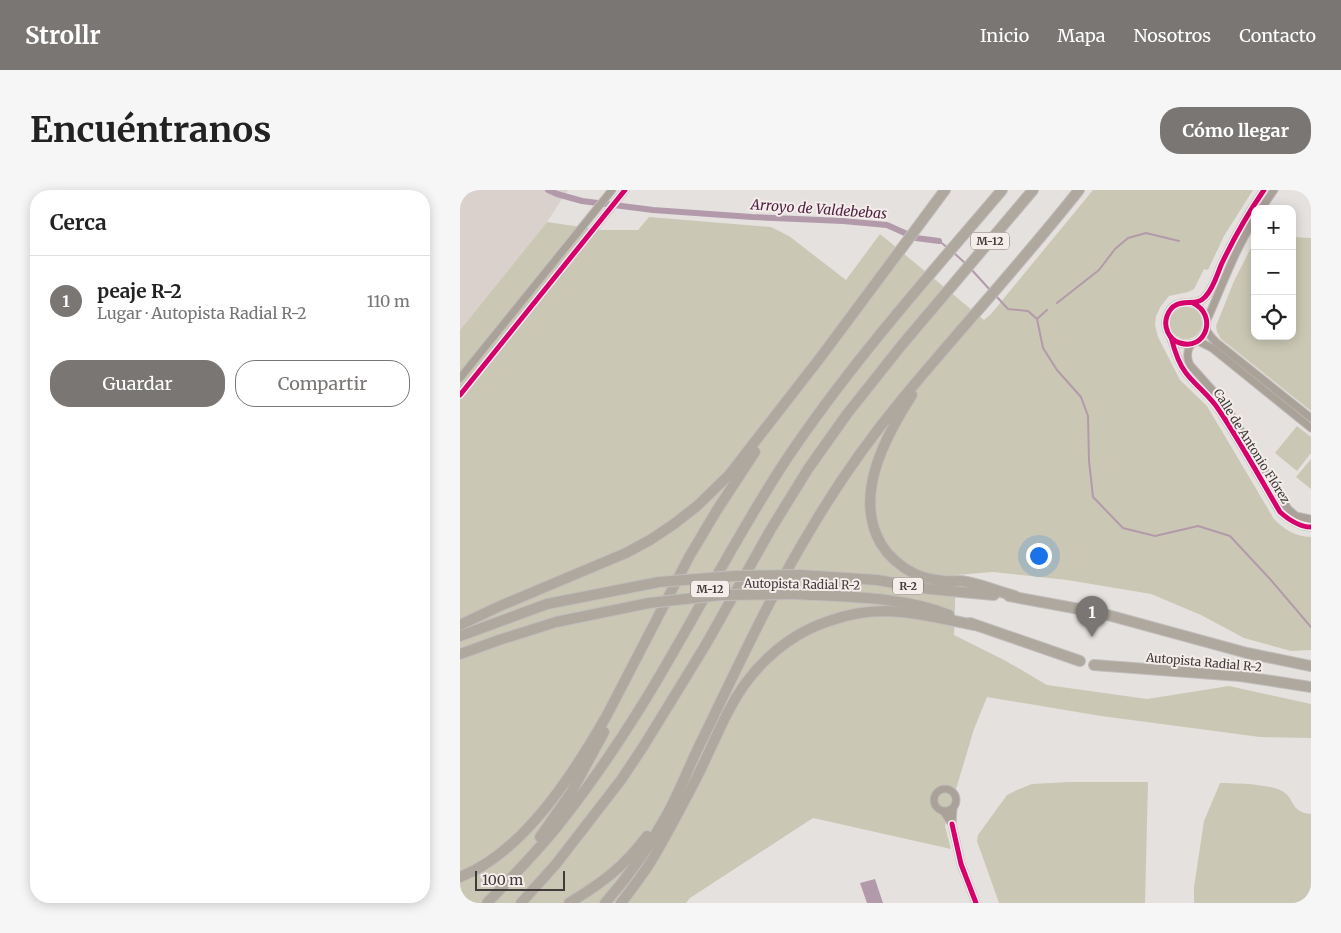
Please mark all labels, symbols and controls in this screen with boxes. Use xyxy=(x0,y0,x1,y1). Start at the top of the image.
text: Strollr xyxy=(25,20,101,51)
text: Inicio xyxy=(980,24,1029,47)
text: Mapa xyxy=(1057,24,1106,47)
text: Nosotros xyxy=(1134,24,1211,47)
text: Contacto xyxy=(1239,24,1316,47)
button: Cómo llegar xyxy=(1160,107,1311,154)
text: Encuéntranos xyxy=(30,108,271,152)
water label: Arroyo de Valdebebas xyxy=(749,195,888,223)
map controls xyxy=(1251,205,1296,340)
button: + xyxy=(1251,205,1296,250)
text: Cerca xyxy=(50,209,107,236)
road number: M-12 xyxy=(971,232,1009,249)
button: − xyxy=(1251,250,1296,295)
text: peaje R-2 xyxy=(97,279,182,303)
text: 1 xyxy=(62,291,70,311)
text: 110 m xyxy=(367,291,410,311)
button: locate xyxy=(1251,295,1296,340)
text: Lugar · Autopista Radial R-2 xyxy=(97,303,306,323)
button: Guardar xyxy=(50,360,225,407)
button: Compartir xyxy=(235,360,410,407)
street label: Calle de Antonio Flórez xyxy=(1211,386,1294,507)
your location xyxy=(1026,543,1052,569)
street label: Autopista Radial R-2 xyxy=(743,575,860,593)
road number: R-2 xyxy=(893,578,923,594)
road number: M-12 xyxy=(691,580,729,598)
pin: 1 xyxy=(1076,596,1108,637)
street label: Autopista Radial R-2 xyxy=(1144,649,1263,675)
scale bar xyxy=(475,868,565,891)
text: 100 m xyxy=(482,871,523,889)

